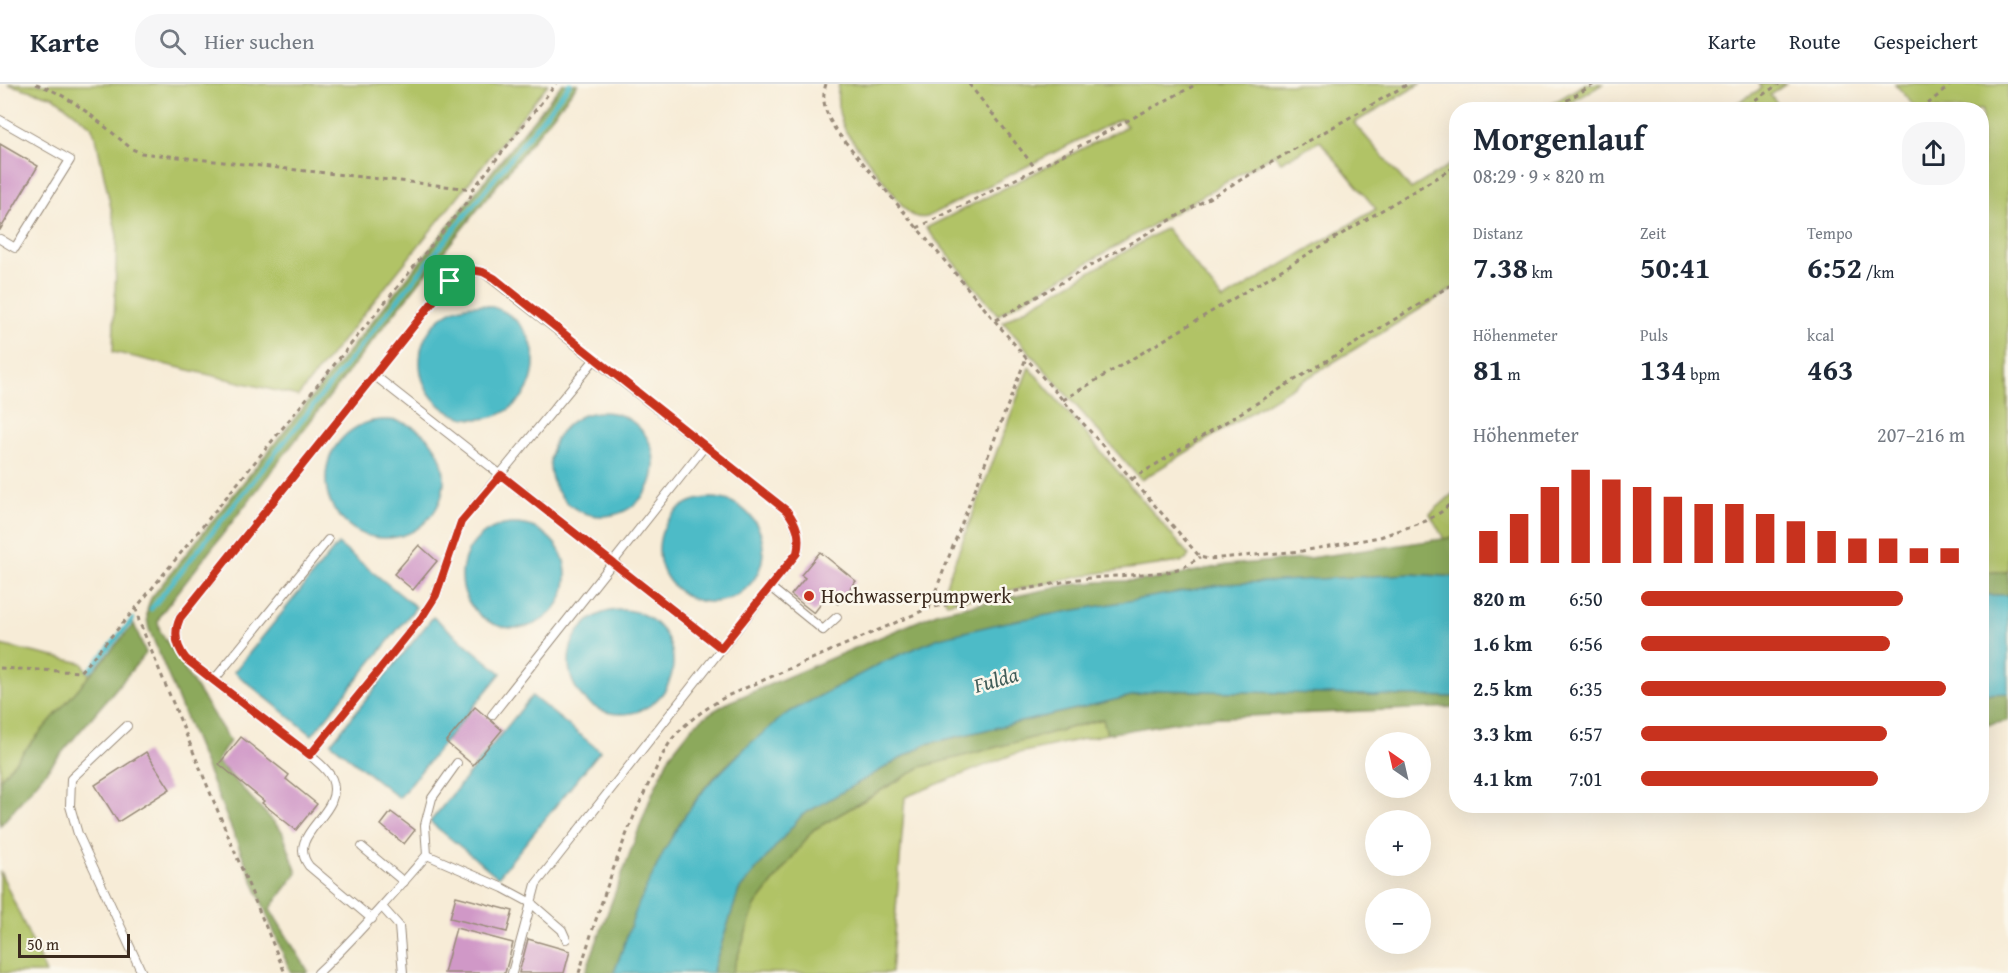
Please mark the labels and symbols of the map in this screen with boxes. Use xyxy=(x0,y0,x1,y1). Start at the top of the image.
pin xyxy=(424,255,475,306)
place label: Hochwasserpumpwerk xyxy=(821,581,1012,610)
marker: Hochwasserpumpwerk xyxy=(802,589,816,603)
water label: Fulda xyxy=(969,658,1022,701)
north arrow xyxy=(1365,732,1431,798)
scale bar xyxy=(18,931,130,958)

